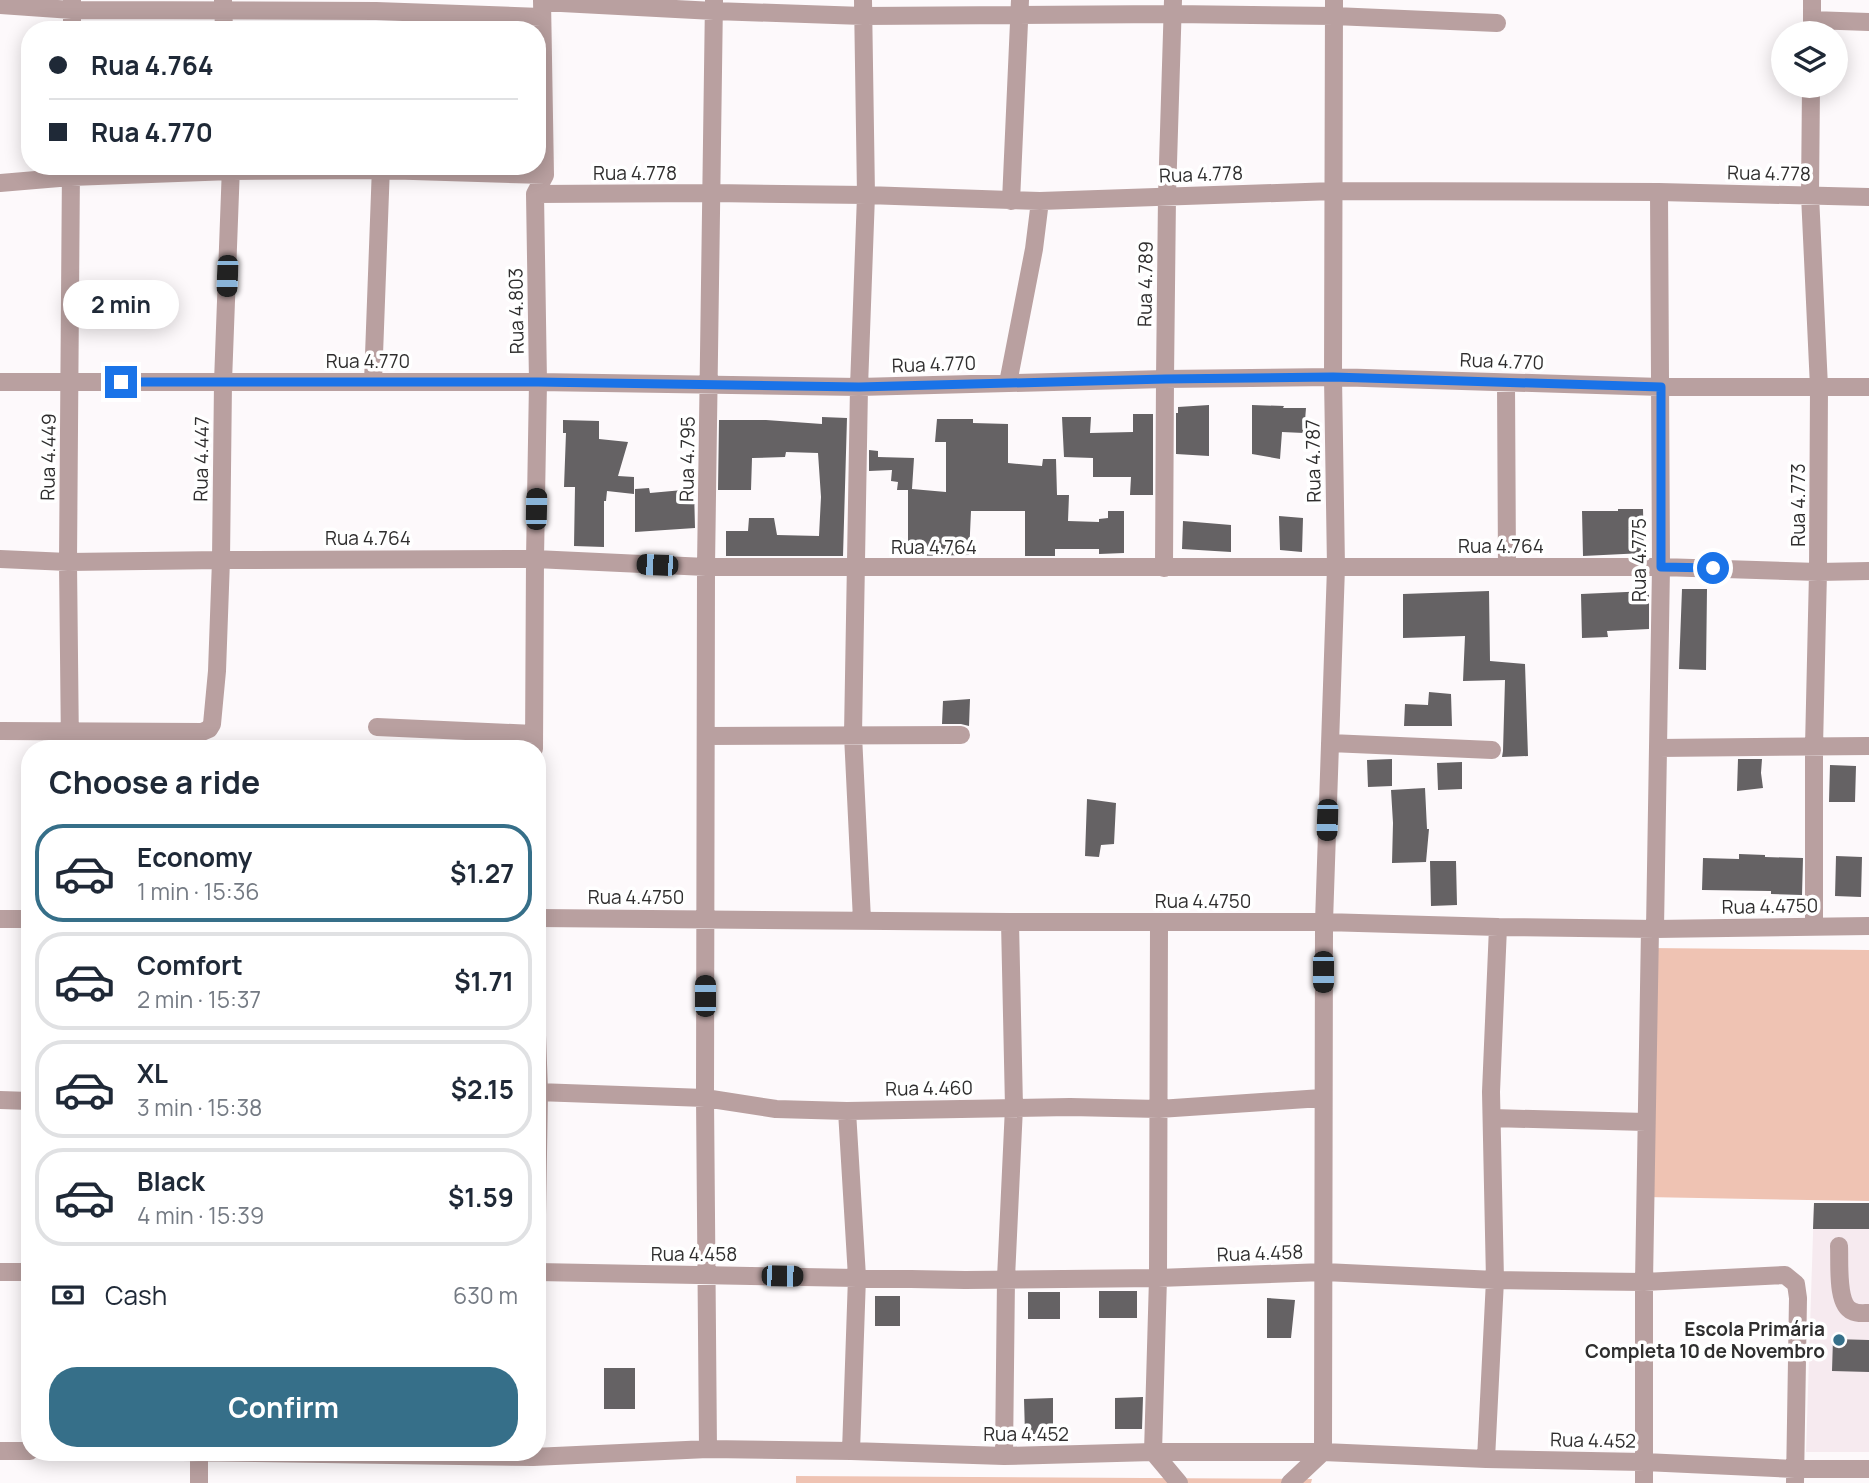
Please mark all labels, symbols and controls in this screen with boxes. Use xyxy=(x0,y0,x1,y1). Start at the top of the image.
map controls xyxy=(1771,21,1848,98)
button: layers xyxy=(1771,21,1848,98)
text: Rua 4.764 xyxy=(91,47,214,83)
text: Rua 4.770 xyxy=(91,114,213,150)
street label: Rua 4.778 xyxy=(1727,159,1811,187)
street label: Rua 4.778 xyxy=(593,160,677,186)
street label: Rua 4.778 xyxy=(1159,160,1243,188)
street label: Rua 4.789 xyxy=(1131,241,1159,327)
car xyxy=(216,255,239,297)
street label: Rua 4.803 xyxy=(502,268,530,354)
callout: 2 min xyxy=(63,280,179,330)
text: 2 min xyxy=(91,288,151,320)
street label: Rua 4.770 xyxy=(1459,347,1545,375)
street label: Rua 4.770 xyxy=(326,348,410,374)
street label: Rua 4.770 xyxy=(891,350,977,378)
route end xyxy=(105,366,137,398)
street label: Rua 4.449 xyxy=(34,413,62,501)
street label: Rua 4.447 xyxy=(187,416,215,502)
street label: Rua 4.795 xyxy=(673,416,701,502)
street label: Rua 4.787 xyxy=(1299,419,1327,503)
street label: Rua 4.773 xyxy=(1785,463,1811,547)
car xyxy=(526,488,547,530)
street label: Rua 4.775 xyxy=(1626,518,1652,602)
street label: Rua 4.764 xyxy=(325,525,411,551)
street label: Rua 4.764 xyxy=(1458,533,1544,559)
street label: Rua 4.764 xyxy=(891,534,977,560)
route start xyxy=(1697,552,1729,584)
car xyxy=(636,554,679,576)
text: Choose a ride xyxy=(49,760,260,804)
car xyxy=(1316,799,1339,841)
text: Economy xyxy=(137,839,252,875)
icon: car xyxy=(53,842,116,905)
text: $1.27 xyxy=(450,855,514,891)
text: 1 min · 15:36 xyxy=(137,875,260,907)
street label: Rua 4.4750 xyxy=(588,884,684,910)
street label: Rua 4.4750 xyxy=(1155,888,1251,914)
street label: Rua 4.4750 xyxy=(1721,892,1819,920)
text: Comfort xyxy=(137,947,243,983)
icon: car xyxy=(53,950,116,1013)
car xyxy=(1313,951,1334,993)
text: $1.71 xyxy=(454,963,514,999)
car xyxy=(695,975,716,1017)
text: 2 min · 15:37 xyxy=(137,983,261,1015)
text: XL xyxy=(137,1055,168,1091)
icon: car xyxy=(53,1058,116,1121)
text: $2.15 xyxy=(451,1071,514,1107)
street label: Rua 4.460 xyxy=(885,1074,973,1102)
text: 3 min · 15:38 xyxy=(137,1091,262,1123)
text: Black xyxy=(137,1163,205,1199)
icon: car xyxy=(53,1166,116,1229)
text: $1.59 xyxy=(448,1179,514,1215)
text: 4 min · 15:39 xyxy=(137,1199,264,1231)
street label: Rua 4.458 xyxy=(1216,1238,1304,1268)
street label: Rua 4.458 xyxy=(651,1241,737,1267)
car xyxy=(761,1265,804,1287)
icon: cash xyxy=(49,1276,87,1314)
text: Cash xyxy=(105,1277,167,1313)
text: 630 m xyxy=(453,1279,518,1311)
place label: Escola Primária Completa 10 de Novembro xyxy=(1585,1316,1825,1364)
marker: Escola Primária Completa 10 de Novembro xyxy=(1831,1332,1847,1348)
button: Confirm xyxy=(49,1367,518,1447)
street label: Rua 4.452 xyxy=(983,1421,1069,1447)
street label: Rua 4.452 xyxy=(1550,1426,1636,1454)

